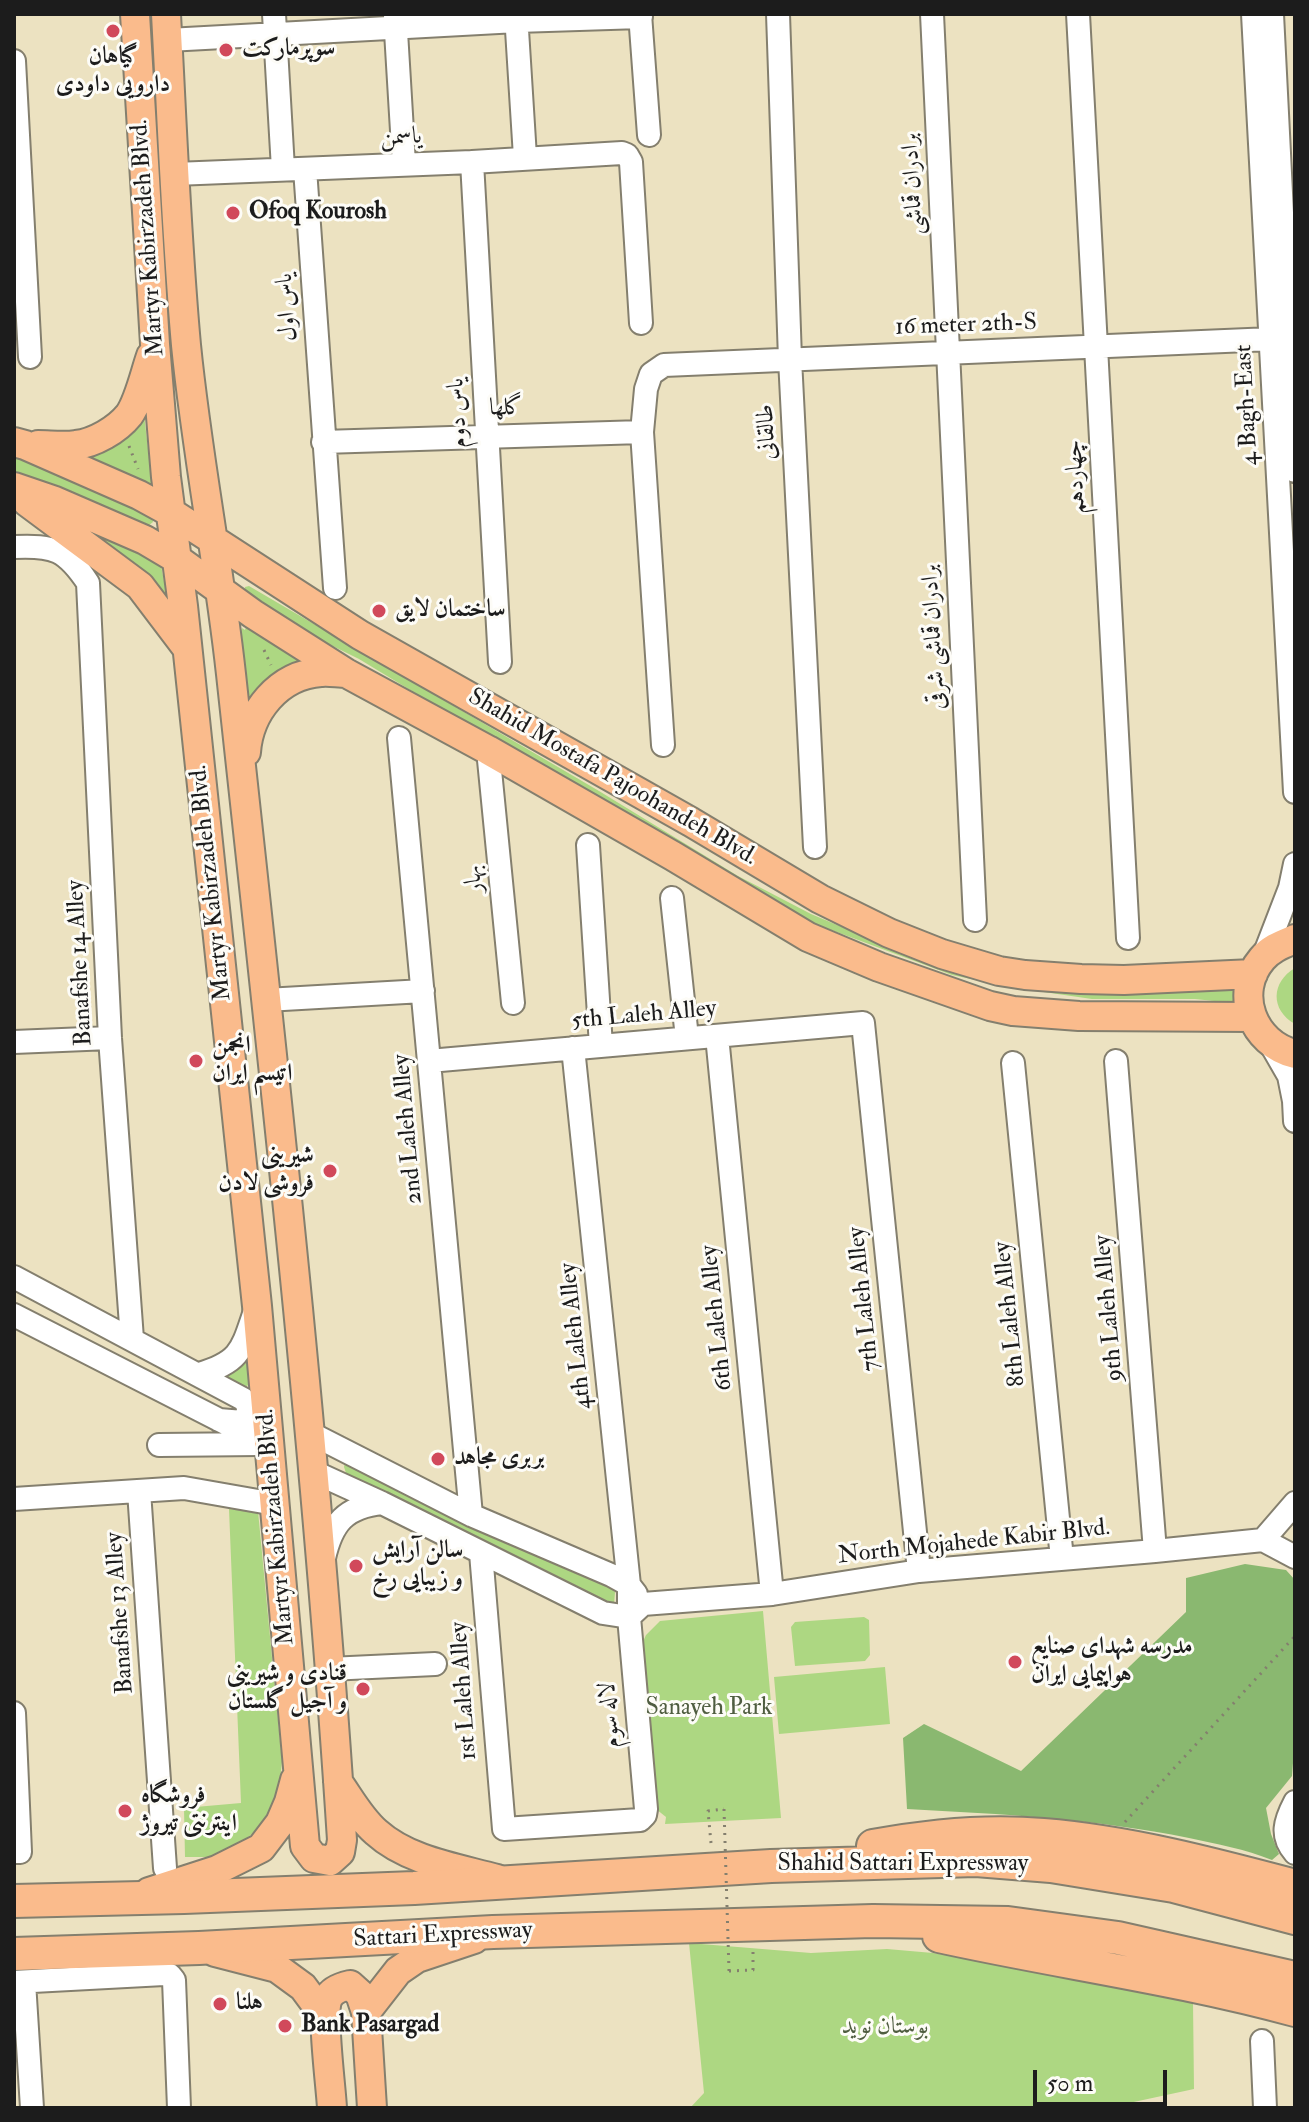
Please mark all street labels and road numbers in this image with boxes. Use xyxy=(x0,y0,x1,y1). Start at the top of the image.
street label: Martyr Kabirzadeh Blvd. xyxy=(126,119,172,357)
street label: یاسمن xyxy=(380,123,422,153)
street label: برادران قماشی xyxy=(897,133,931,235)
street label: یاس اول xyxy=(271,272,305,342)
street label: 16 meter 2th-S xyxy=(895,309,1037,343)
street label: 4 Bagh-East xyxy=(1230,344,1266,466)
street label: یاس دوم xyxy=(443,377,475,449)
street label: گلها xyxy=(489,394,523,424)
street label: طالقانی xyxy=(752,404,784,460)
street label: چهاردهم xyxy=(1061,439,1093,515)
street label: برادران قماشی شرقی xyxy=(917,564,953,710)
street label: Shahid Mostafa Pajoohandeh Blvd. xyxy=(462,683,762,873)
street label: Martyr Kabirzadeh Blvd. xyxy=(185,764,239,1002)
street label: بهار xyxy=(459,864,491,894)
street label: Banafshe 14 Alley xyxy=(62,879,100,1047)
street label: 5th Laleh Alley xyxy=(571,995,717,1037)
street label: 2nd Laleh Alley xyxy=(388,1053,430,1205)
street label: 7th Laleh Alley xyxy=(843,1225,887,1373)
street label: 9th Laleh Alley xyxy=(1089,1234,1131,1382)
street label: 8th Laleh Alley xyxy=(989,1240,1033,1388)
street label: 6th Laleh Alley xyxy=(696,1244,740,1392)
street label: 4th Laleh Alley xyxy=(555,1261,599,1411)
street label: Martyr Kabirzadeh Blvd. xyxy=(252,1408,302,1646)
street label: North Mojahede Kabir Blvd. xyxy=(837,1514,1111,1572)
street label: Banafshe 13 Alley xyxy=(101,1531,141,1695)
street label: 1st Laleh Alley xyxy=(446,1621,484,1761)
street label: لاله سوم xyxy=(594,1681,628,1749)
street label: Shahid Sattari Expressway xyxy=(778,1851,1028,1879)
street label: Sattari Expressway xyxy=(353,1917,533,1955)

